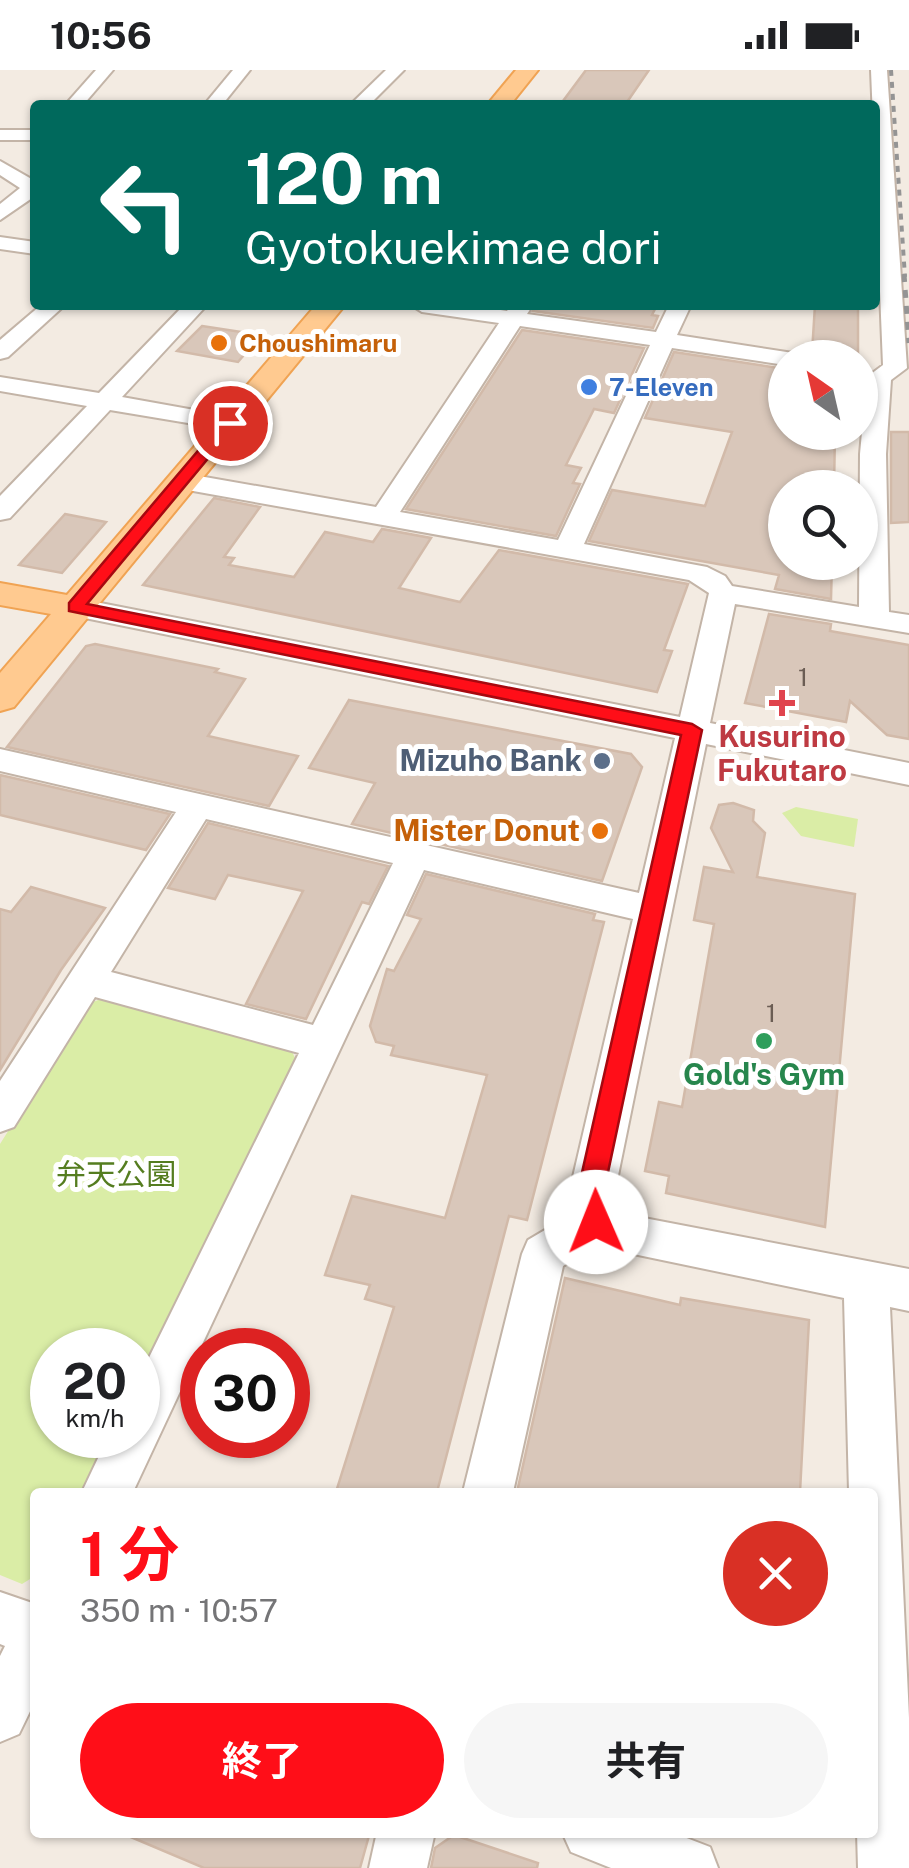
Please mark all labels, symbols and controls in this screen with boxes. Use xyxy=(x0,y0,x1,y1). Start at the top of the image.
text: 10:56 xyxy=(50,13,152,58)
text: 120 m xyxy=(245,137,443,220)
icon: left xyxy=(80,140,210,270)
text: Gyotokuekimae dori xyxy=(245,221,662,274)
place label: Choushimaru xyxy=(239,328,397,358)
marker: Choushimaru xyxy=(208,332,230,354)
north arrow xyxy=(768,340,878,450)
map controls xyxy=(768,340,878,580)
place label: 7-Eleven xyxy=(609,372,714,402)
marker: 7-Eleven xyxy=(578,376,600,398)
pin xyxy=(188,381,273,466)
icon: arrive xyxy=(203,396,258,451)
button: search xyxy=(768,470,878,580)
house number: 1 xyxy=(798,662,808,692)
marker: Kusurino Fukutaro xyxy=(771,692,793,714)
place label: Kusurino Fukutaro xyxy=(717,718,847,788)
place label: Mizuho Bank xyxy=(399,742,582,778)
marker: Mizuho Bank xyxy=(591,750,613,772)
place label: Mister Donut xyxy=(393,812,580,848)
marker: Mister Donut xyxy=(589,820,611,842)
house number: 1 xyxy=(766,998,776,1028)
marker: Gold's Gym xyxy=(753,1030,775,1052)
place label: Gold's Gym xyxy=(683,1056,845,1092)
park label: 弁天公園 xyxy=(56,1156,176,1192)
position arrow xyxy=(544,1170,648,1274)
speed limit sign: 30 xyxy=(180,1328,310,1458)
text: 20 xyxy=(63,1351,127,1410)
text: km/h xyxy=(66,1403,124,1433)
text: 1 分 xyxy=(80,1519,179,1590)
button: close xyxy=(723,1521,828,1626)
text: 350 m · 10:57 xyxy=(80,1592,278,1629)
button: 終了 xyxy=(80,1703,444,1818)
button: 共有 xyxy=(464,1703,828,1818)

